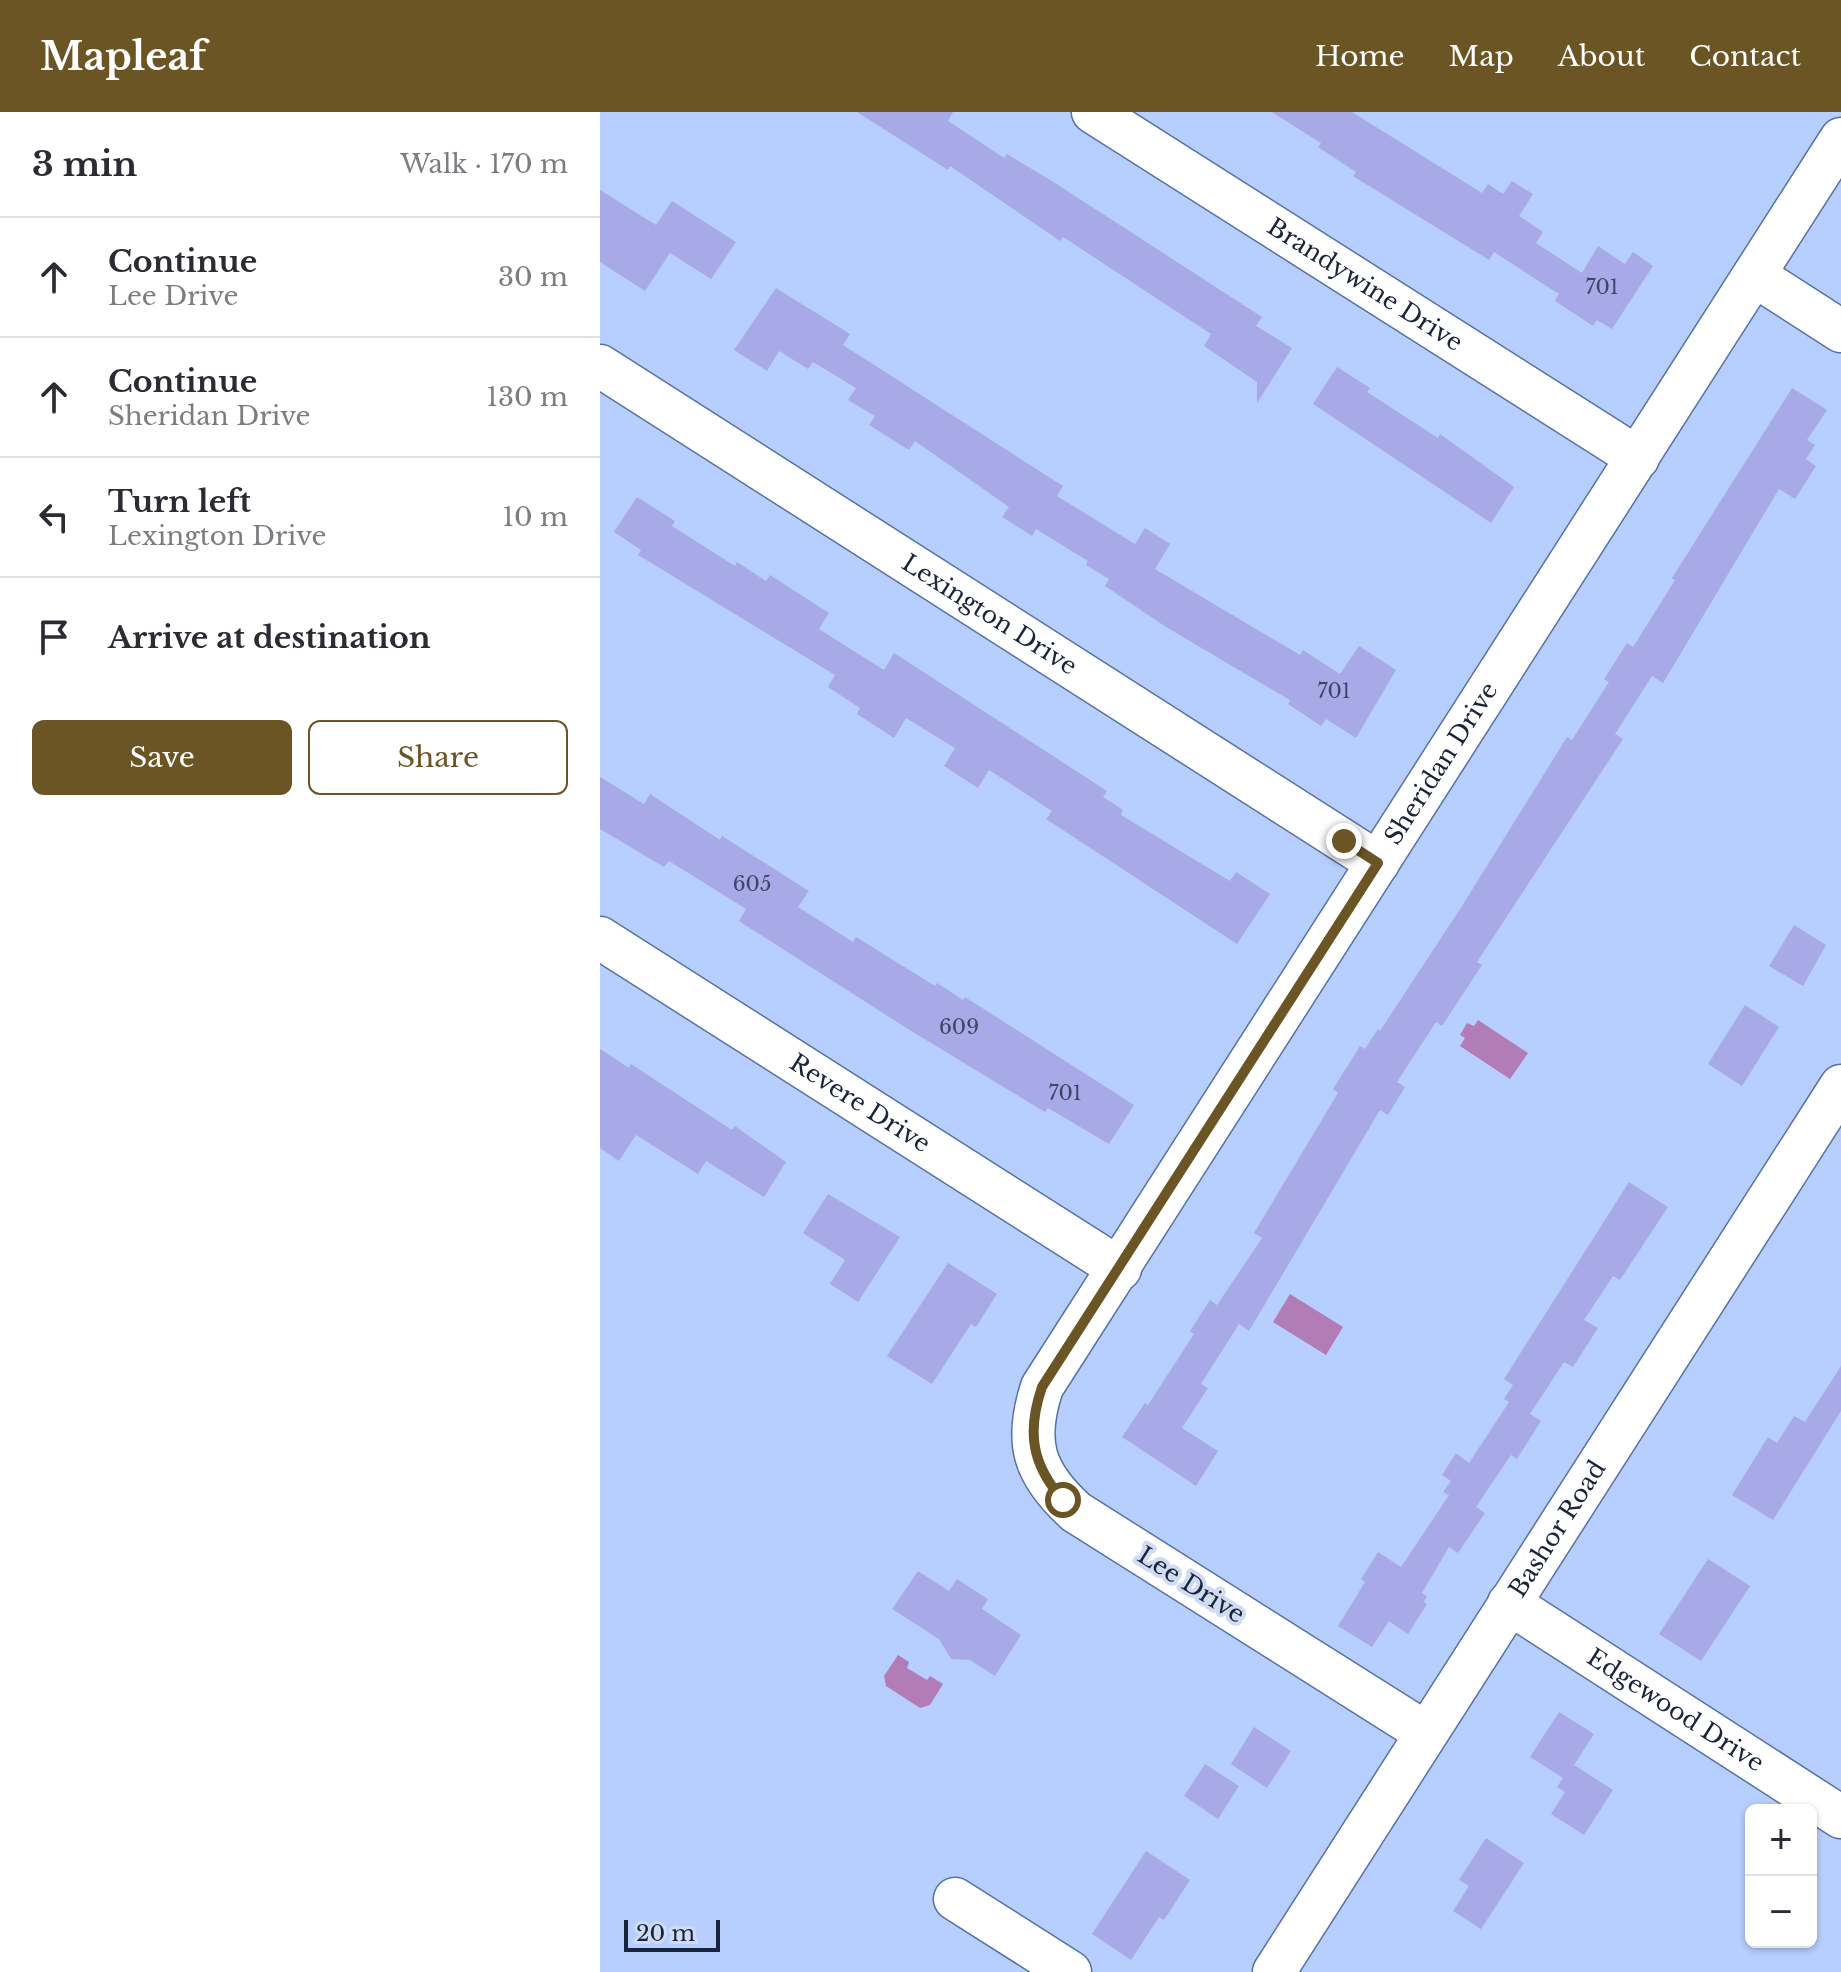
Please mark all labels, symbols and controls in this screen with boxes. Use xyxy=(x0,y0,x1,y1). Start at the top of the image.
text: Mapleaf xyxy=(40,33,206,80)
text: Home xyxy=(1315,39,1405,74)
text: Map xyxy=(1449,39,1514,74)
text: About xyxy=(1558,39,1645,74)
text: Contact xyxy=(1689,39,1801,74)
text: 3 min xyxy=(32,143,137,185)
text: Walk · 170 m xyxy=(400,148,568,180)
street label: Brandywine Drive xyxy=(1262,211,1468,357)
text: Continue xyxy=(108,243,257,280)
icon: ahead xyxy=(32,255,76,299)
text: 30 m xyxy=(498,261,568,293)
house number: 701 xyxy=(1585,275,1619,299)
text: Lee Drive xyxy=(108,280,238,312)
text: Continue xyxy=(108,363,257,400)
icon: ahead xyxy=(32,375,76,419)
text: 130 m xyxy=(486,381,568,413)
text: Sheridan Drive xyxy=(108,400,310,432)
text: Turn left xyxy=(108,483,251,520)
icon: left xyxy=(32,495,76,539)
text: 10 m xyxy=(502,501,568,533)
text: Lexington Drive xyxy=(108,520,326,552)
street label: Lexington Drive xyxy=(897,548,1082,681)
icon: arrive xyxy=(32,615,76,659)
text: Arrive at destination xyxy=(108,619,431,656)
street label: Sheridan Drive xyxy=(1378,677,1503,850)
house number: 701 xyxy=(1317,679,1351,703)
button: Save xyxy=(32,720,292,795)
button: Share xyxy=(308,720,568,795)
route end xyxy=(1326,823,1362,859)
house number: 605 xyxy=(733,872,771,896)
house number: 609 xyxy=(939,1015,979,1039)
street label: Revere Drive xyxy=(785,1048,936,1158)
house number: 701 xyxy=(1048,1081,1082,1105)
street label: Bashor Road xyxy=(1503,1455,1611,1602)
route start xyxy=(1045,1482,1081,1518)
street label: Lee Drive xyxy=(1133,1540,1250,1629)
street label: Edgewood Drive xyxy=(1582,1642,1770,1777)
map controls xyxy=(1745,1804,1817,1948)
button: + xyxy=(1745,1804,1817,1876)
button: − xyxy=(1745,1876,1817,1948)
scale bar xyxy=(624,1916,720,1952)
text: 20 m xyxy=(636,1920,695,1947)

